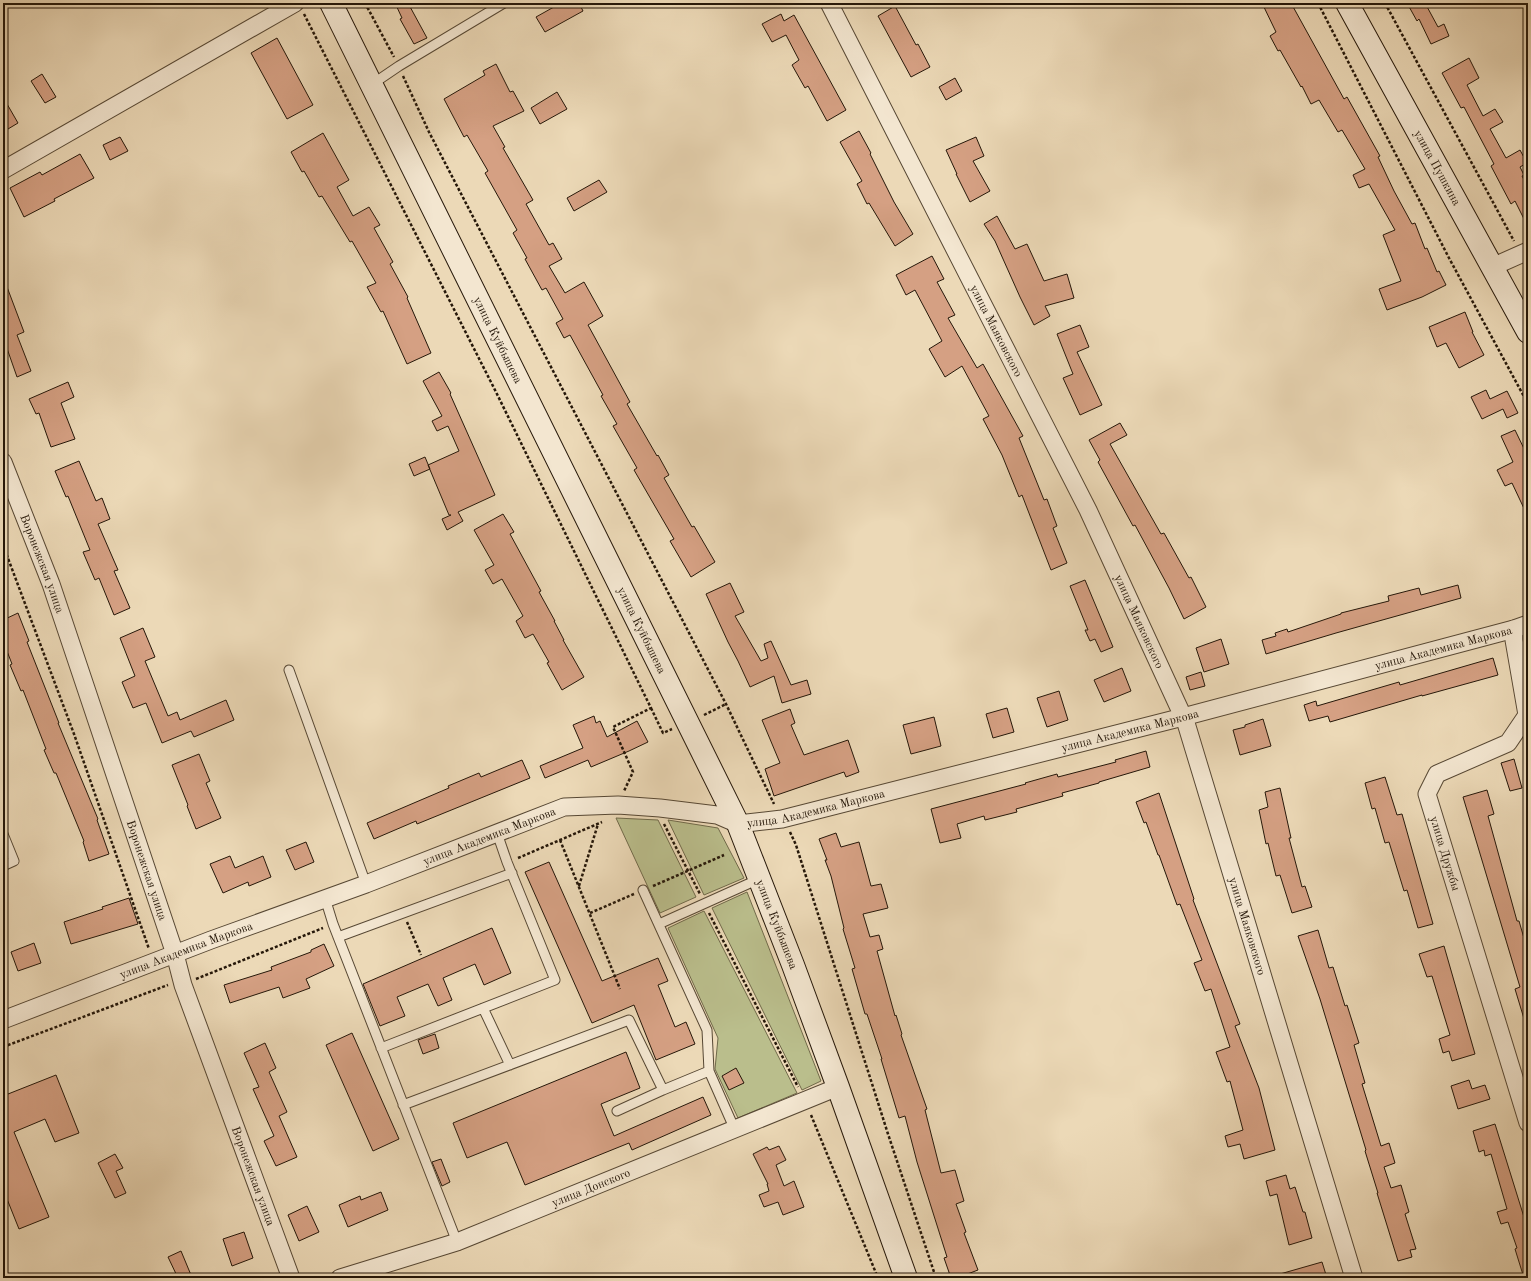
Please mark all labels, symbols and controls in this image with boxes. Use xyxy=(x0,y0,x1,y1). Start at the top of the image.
street label: улица Пушкина xyxy=(1411,128,1462,208)
street label: улица Маяковского xyxy=(967,283,1024,379)
street label: улица Куйбышева xyxy=(471,295,524,386)
street label: Воронежская улица xyxy=(17,513,65,615)
street label: улица Маяковского xyxy=(1112,573,1165,671)
street label: улица Куйбышева xyxy=(614,585,668,676)
street label: улица Академика Маркова xyxy=(1374,625,1514,673)
street label: улица Академика Маркова xyxy=(1060,708,1200,755)
street label: улица Академика Маркова xyxy=(746,788,886,830)
street label: улица Академика Маркова xyxy=(422,806,558,868)
street label: улица Дружбы xyxy=(1427,815,1461,893)
street label: Воронежская улица xyxy=(124,819,168,922)
street label: улица Маяковского xyxy=(1226,876,1267,977)
street label: улица Куйбышева xyxy=(753,878,799,971)
street label: улица Академика Маркова xyxy=(118,920,255,982)
street label: Воронежская улица xyxy=(229,1125,276,1228)
street label: улица Донского xyxy=(550,1167,632,1210)

